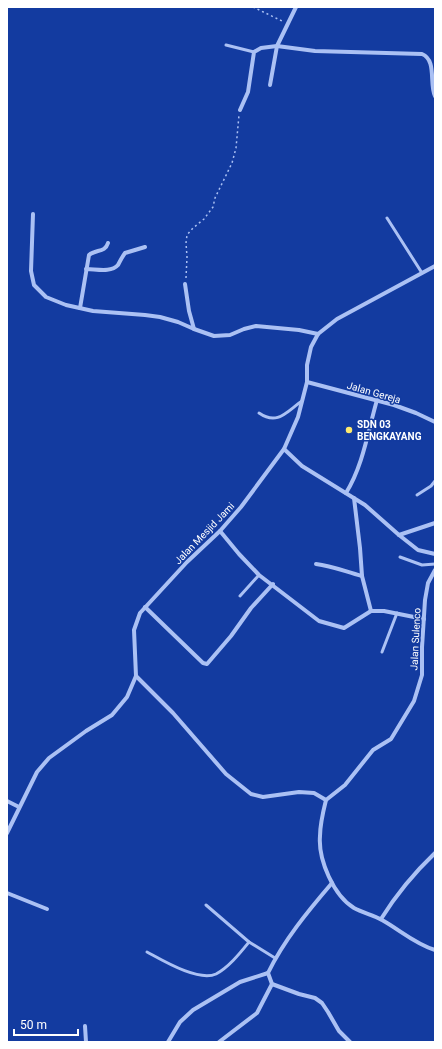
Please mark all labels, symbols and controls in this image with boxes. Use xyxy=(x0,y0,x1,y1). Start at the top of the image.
street label: Jalan Gereja xyxy=(346,380,402,405)
place label: SDN 03 BENGKAYANG xyxy=(357,419,422,442)
marker: SDN 03 BENGKAYANG xyxy=(344,425,354,435)
street label: Jalan Mesjid Jami xyxy=(172,500,236,566)
street label: Jalan Sulenco xyxy=(408,607,423,671)
scale bar xyxy=(14,1011,78,1037)
text: 50 m xyxy=(20,1018,47,1032)

